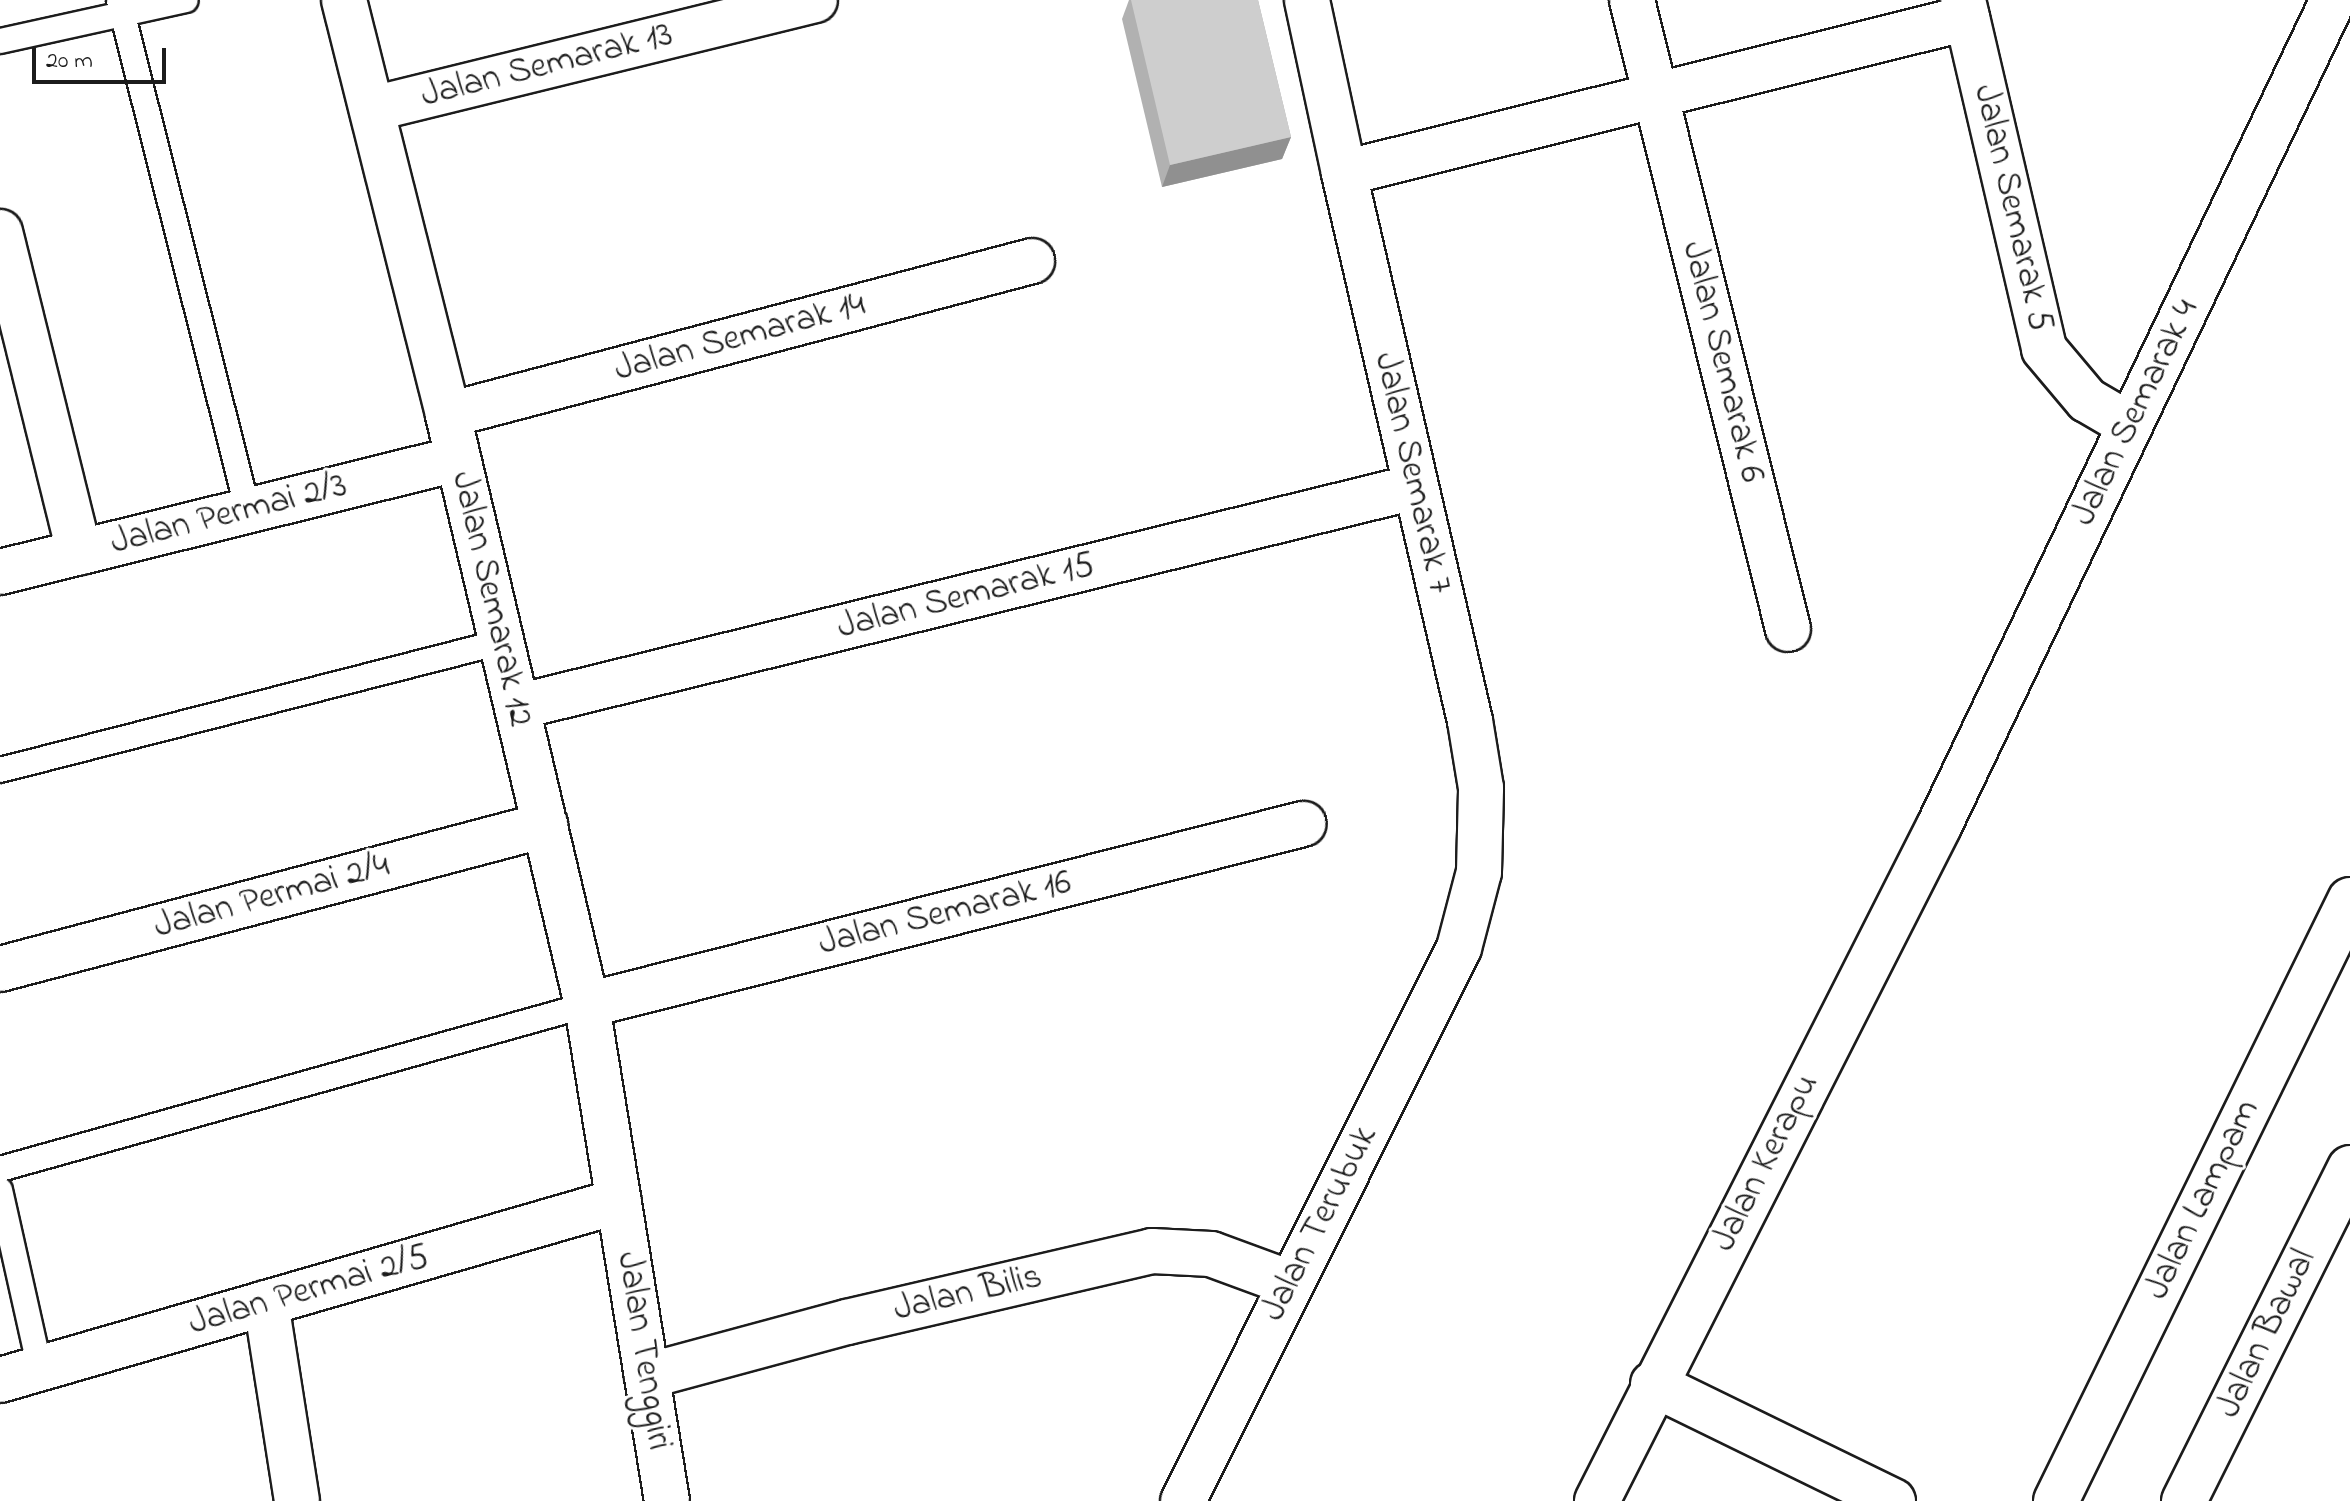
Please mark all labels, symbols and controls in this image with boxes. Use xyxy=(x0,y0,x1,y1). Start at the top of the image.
street label: Jalan Semarak 13 xyxy=(417,14,677,118)
scale bar xyxy=(36,32,170,82)
text: 20 m xyxy=(46,44,93,79)
street label: Jalan Semarak 5 xyxy=(1963,80,2061,336)
street label: Jalan Semarak 6 xyxy=(1671,237,1773,487)
street label: Jalan Semarak 14 xyxy=(610,284,870,392)
street label: Jalan Semarak 4 xyxy=(2063,293,2209,533)
street label: Jalan Semarak 7 xyxy=(1363,348,1461,598)
street label: Jalan Permai 2/3 xyxy=(106,465,352,565)
street label: Jalan Semarak 12 xyxy=(441,467,541,731)
street label: Jalan Semarak 15 xyxy=(833,544,1099,650)
street label: Jalan Permai 2/4 xyxy=(150,845,394,949)
street label: Jalan Semarak 16 xyxy=(814,862,1076,966)
street label: Jalan Kerapu xyxy=(1703,1067,1829,1259)
street label: Jalan Lampam xyxy=(2136,1093,2270,1307)
street label: Jalan Terubuk xyxy=(1252,1119,1388,1329)
street label: Jalan Permai 2/5 xyxy=(184,1236,434,1346)
street label: Jalan Bawal xyxy=(2208,1243,2326,1425)
street label: Jalan Tenggiri xyxy=(606,1249,680,1453)
street label: Jalan Bilis xyxy=(890,1256,1046,1332)

